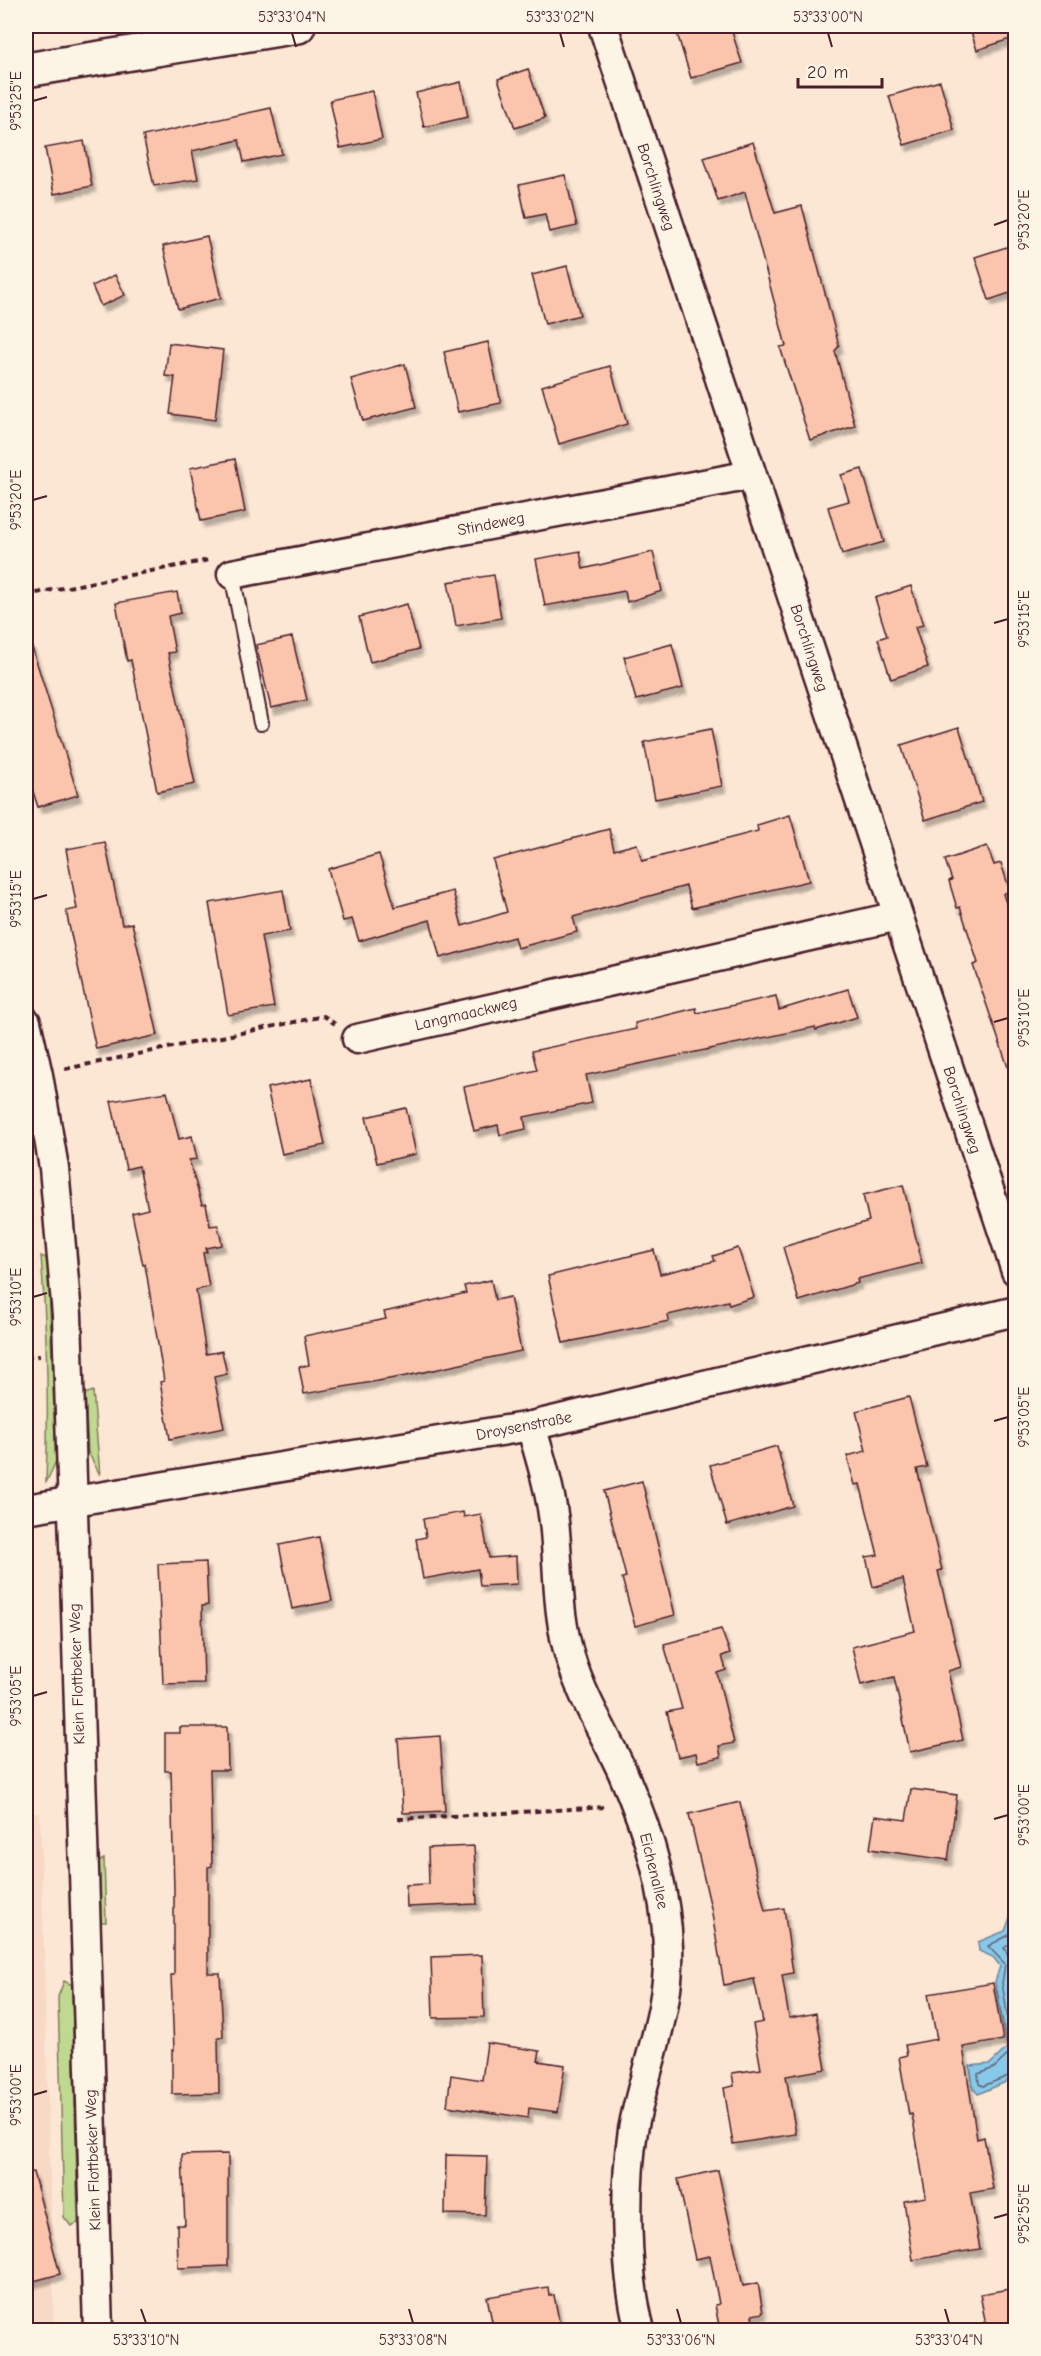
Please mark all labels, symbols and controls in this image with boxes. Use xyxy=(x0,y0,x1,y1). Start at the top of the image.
text: 53°33'04"N xyxy=(258,8,326,26)
text: 53°33'02"N xyxy=(526,8,594,26)
text: 53°33'00"N xyxy=(793,8,863,26)
scale bar xyxy=(798,51,882,89)
text: 20 m xyxy=(807,62,848,83)
text: 9°53'25"E xyxy=(7,71,25,131)
street label: Borchlingweg xyxy=(633,141,679,233)
text: 9°53'20"E xyxy=(1015,190,1033,250)
text: 9°53'20"E xyxy=(7,470,25,530)
street label: Stindeweg xyxy=(456,509,526,539)
text: 9°53'15"E xyxy=(1015,590,1033,648)
street label: Borchlingweg xyxy=(786,602,832,694)
text: 9°53'15"E xyxy=(7,870,25,928)
text: 9°53'10"E xyxy=(1015,989,1033,1047)
street label: Langmaackweg xyxy=(413,993,519,1035)
street label: Borchlingweg xyxy=(939,1064,985,1156)
text: 9°53'10"E xyxy=(7,1268,25,1326)
text: 9°53'05"E xyxy=(1015,1387,1033,1447)
street label: Droysenstraße xyxy=(475,1408,573,1444)
street label: Klein Flottbeker Weg xyxy=(66,1603,88,1745)
text: 9°53'05"E xyxy=(7,1666,25,1726)
text: 9°53'00"E xyxy=(1015,1784,1033,1846)
street label: Eichenallee xyxy=(636,1831,672,1911)
text: 9°53'00"E xyxy=(7,2064,25,2126)
street label: Klein Flottbeker Weg xyxy=(82,2089,104,2231)
text: 9°52'55"E xyxy=(1015,2184,1033,2244)
text: 53°33'10"N xyxy=(113,2331,179,2349)
text: 53°33'08"N xyxy=(379,2331,447,2349)
text: 53°33'06"N xyxy=(647,2331,715,2349)
text: 53°33'04"N xyxy=(915,2331,983,2349)

